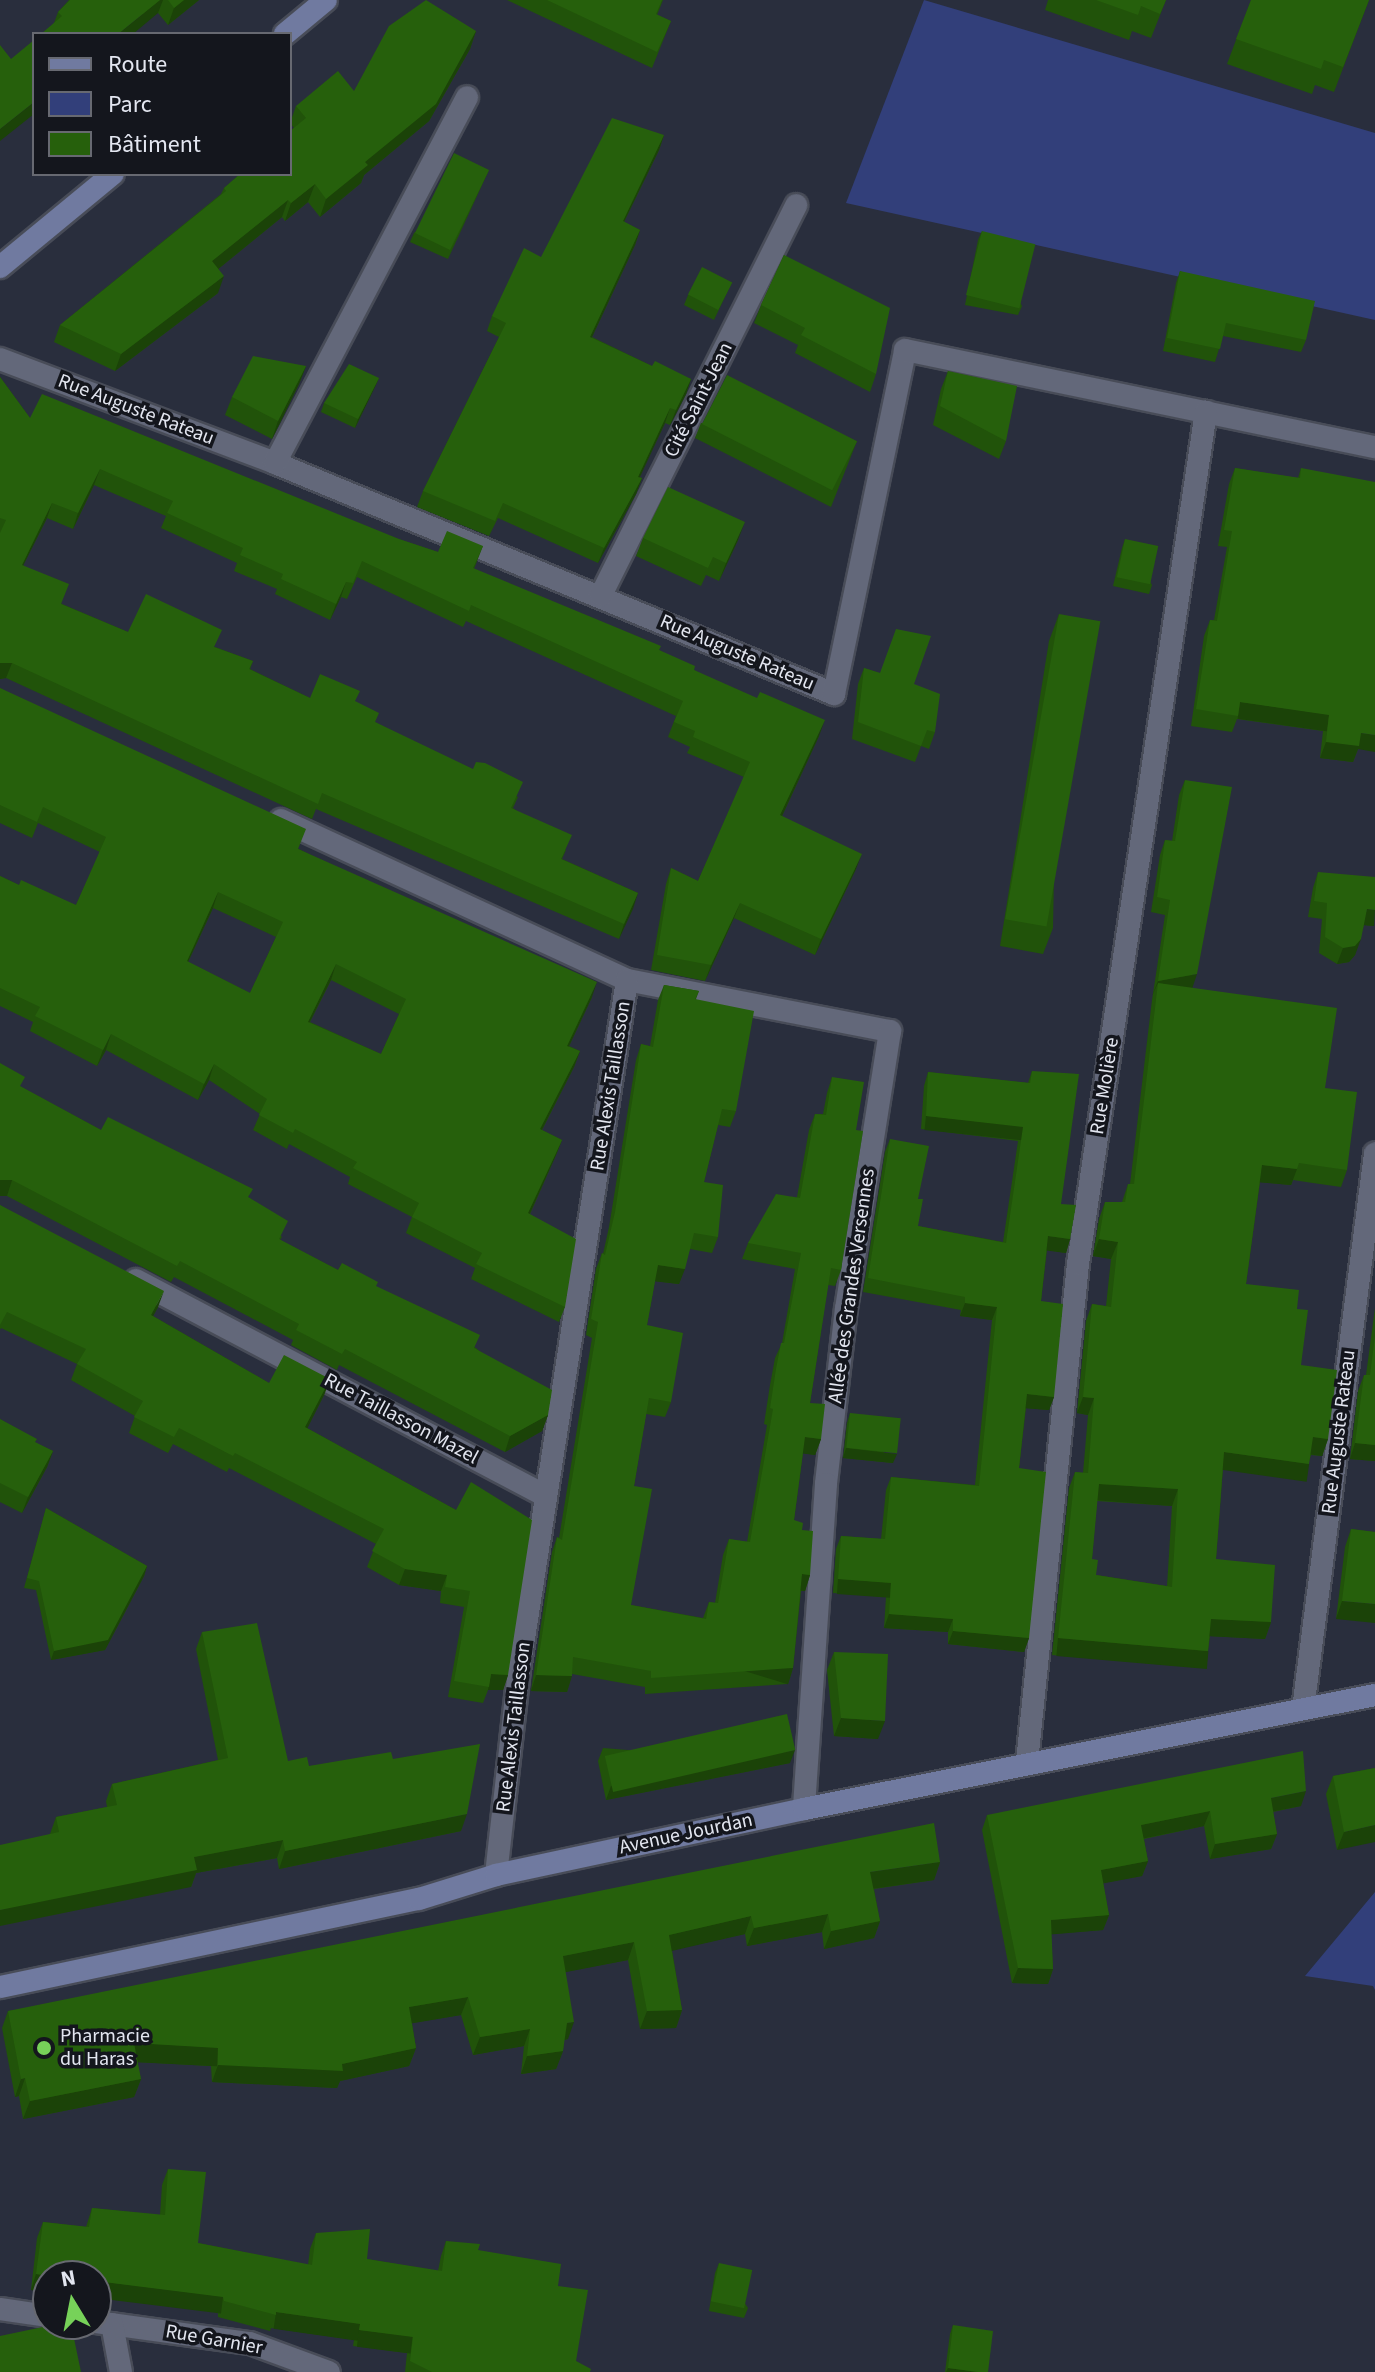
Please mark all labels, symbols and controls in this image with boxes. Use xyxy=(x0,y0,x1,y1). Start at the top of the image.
legend xyxy=(32,32,292,176)
text: Route xyxy=(108,47,167,82)
text: Parc xyxy=(108,87,152,122)
text: Bâtiment xyxy=(108,127,201,162)
street label: Cité Saint-Jean xyxy=(660,339,738,461)
street label: Rue Auguste Rateau xyxy=(55,369,217,451)
street label: Rue Auguste Rateau xyxy=(656,610,818,696)
street label: Rue Alexis Taillasson xyxy=(586,1000,636,1172)
street label: Rue Molière xyxy=(1085,1036,1125,1136)
street label: Allée des Grandes Versennes xyxy=(824,1167,880,1405)
street label: Rue Auguste Rateau xyxy=(1317,1348,1361,1516)
street label: Rue Taillasson Mazel xyxy=(320,1368,482,1470)
street label: Rue Alexis Taillasson xyxy=(492,1641,536,1813)
street label: Avenue Jourdan xyxy=(617,1808,755,1860)
place label: Pharmacie du Haras xyxy=(60,2024,150,2071)
marker: Pharmacie du Haras xyxy=(35,2039,53,2057)
north arrow xyxy=(32,2260,112,2340)
text: N xyxy=(58,2261,78,2295)
street label: Rue Garnier xyxy=(164,2320,264,2360)

